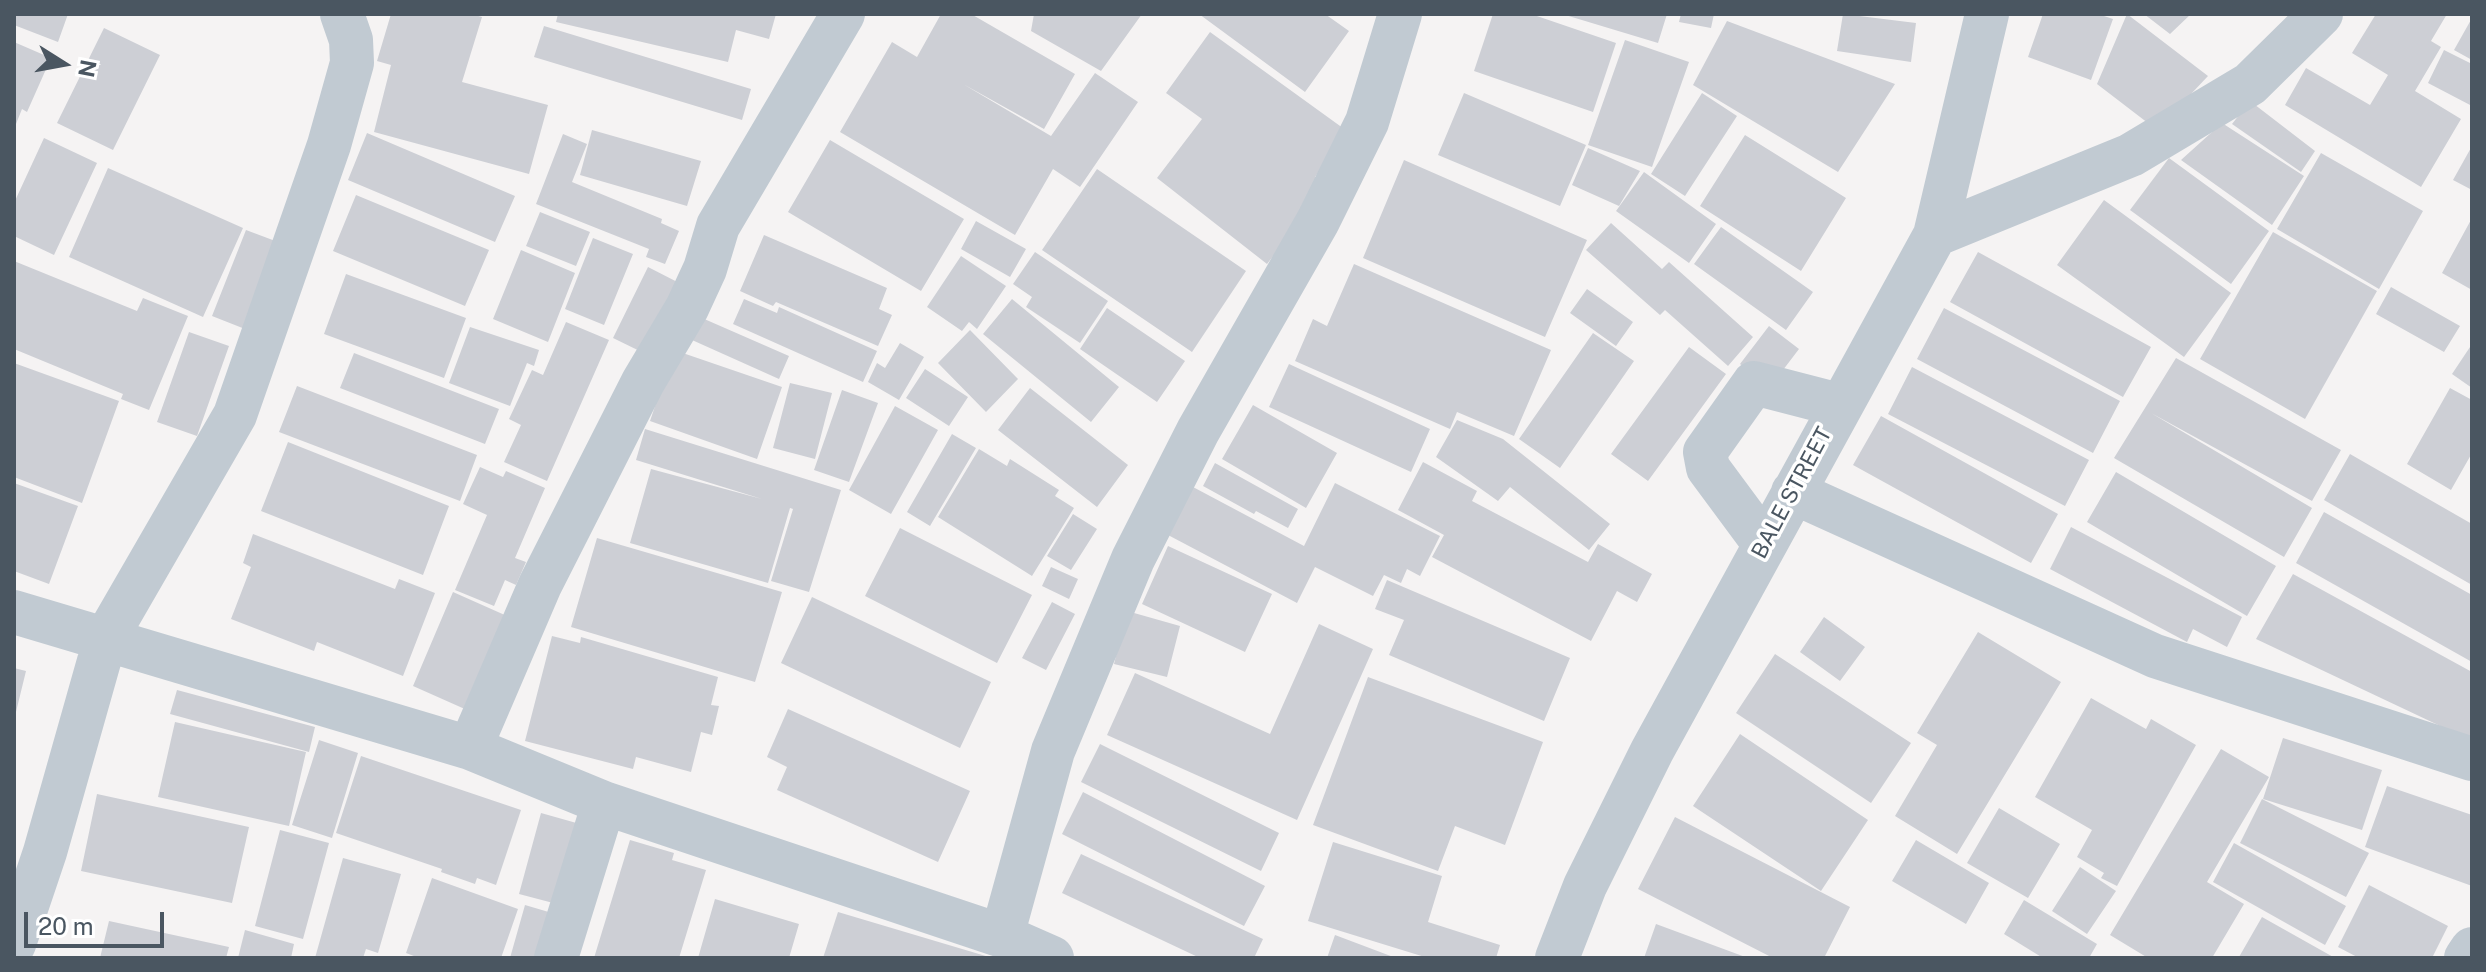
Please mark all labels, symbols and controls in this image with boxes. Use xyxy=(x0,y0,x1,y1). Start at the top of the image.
north arrow xyxy=(24,24,104,104)
text: N xyxy=(73,58,102,80)
street label: BALE STREET xyxy=(1746,423,1838,563)
scale bar xyxy=(28,896,168,946)
text: 20 m xyxy=(38,912,94,940)

